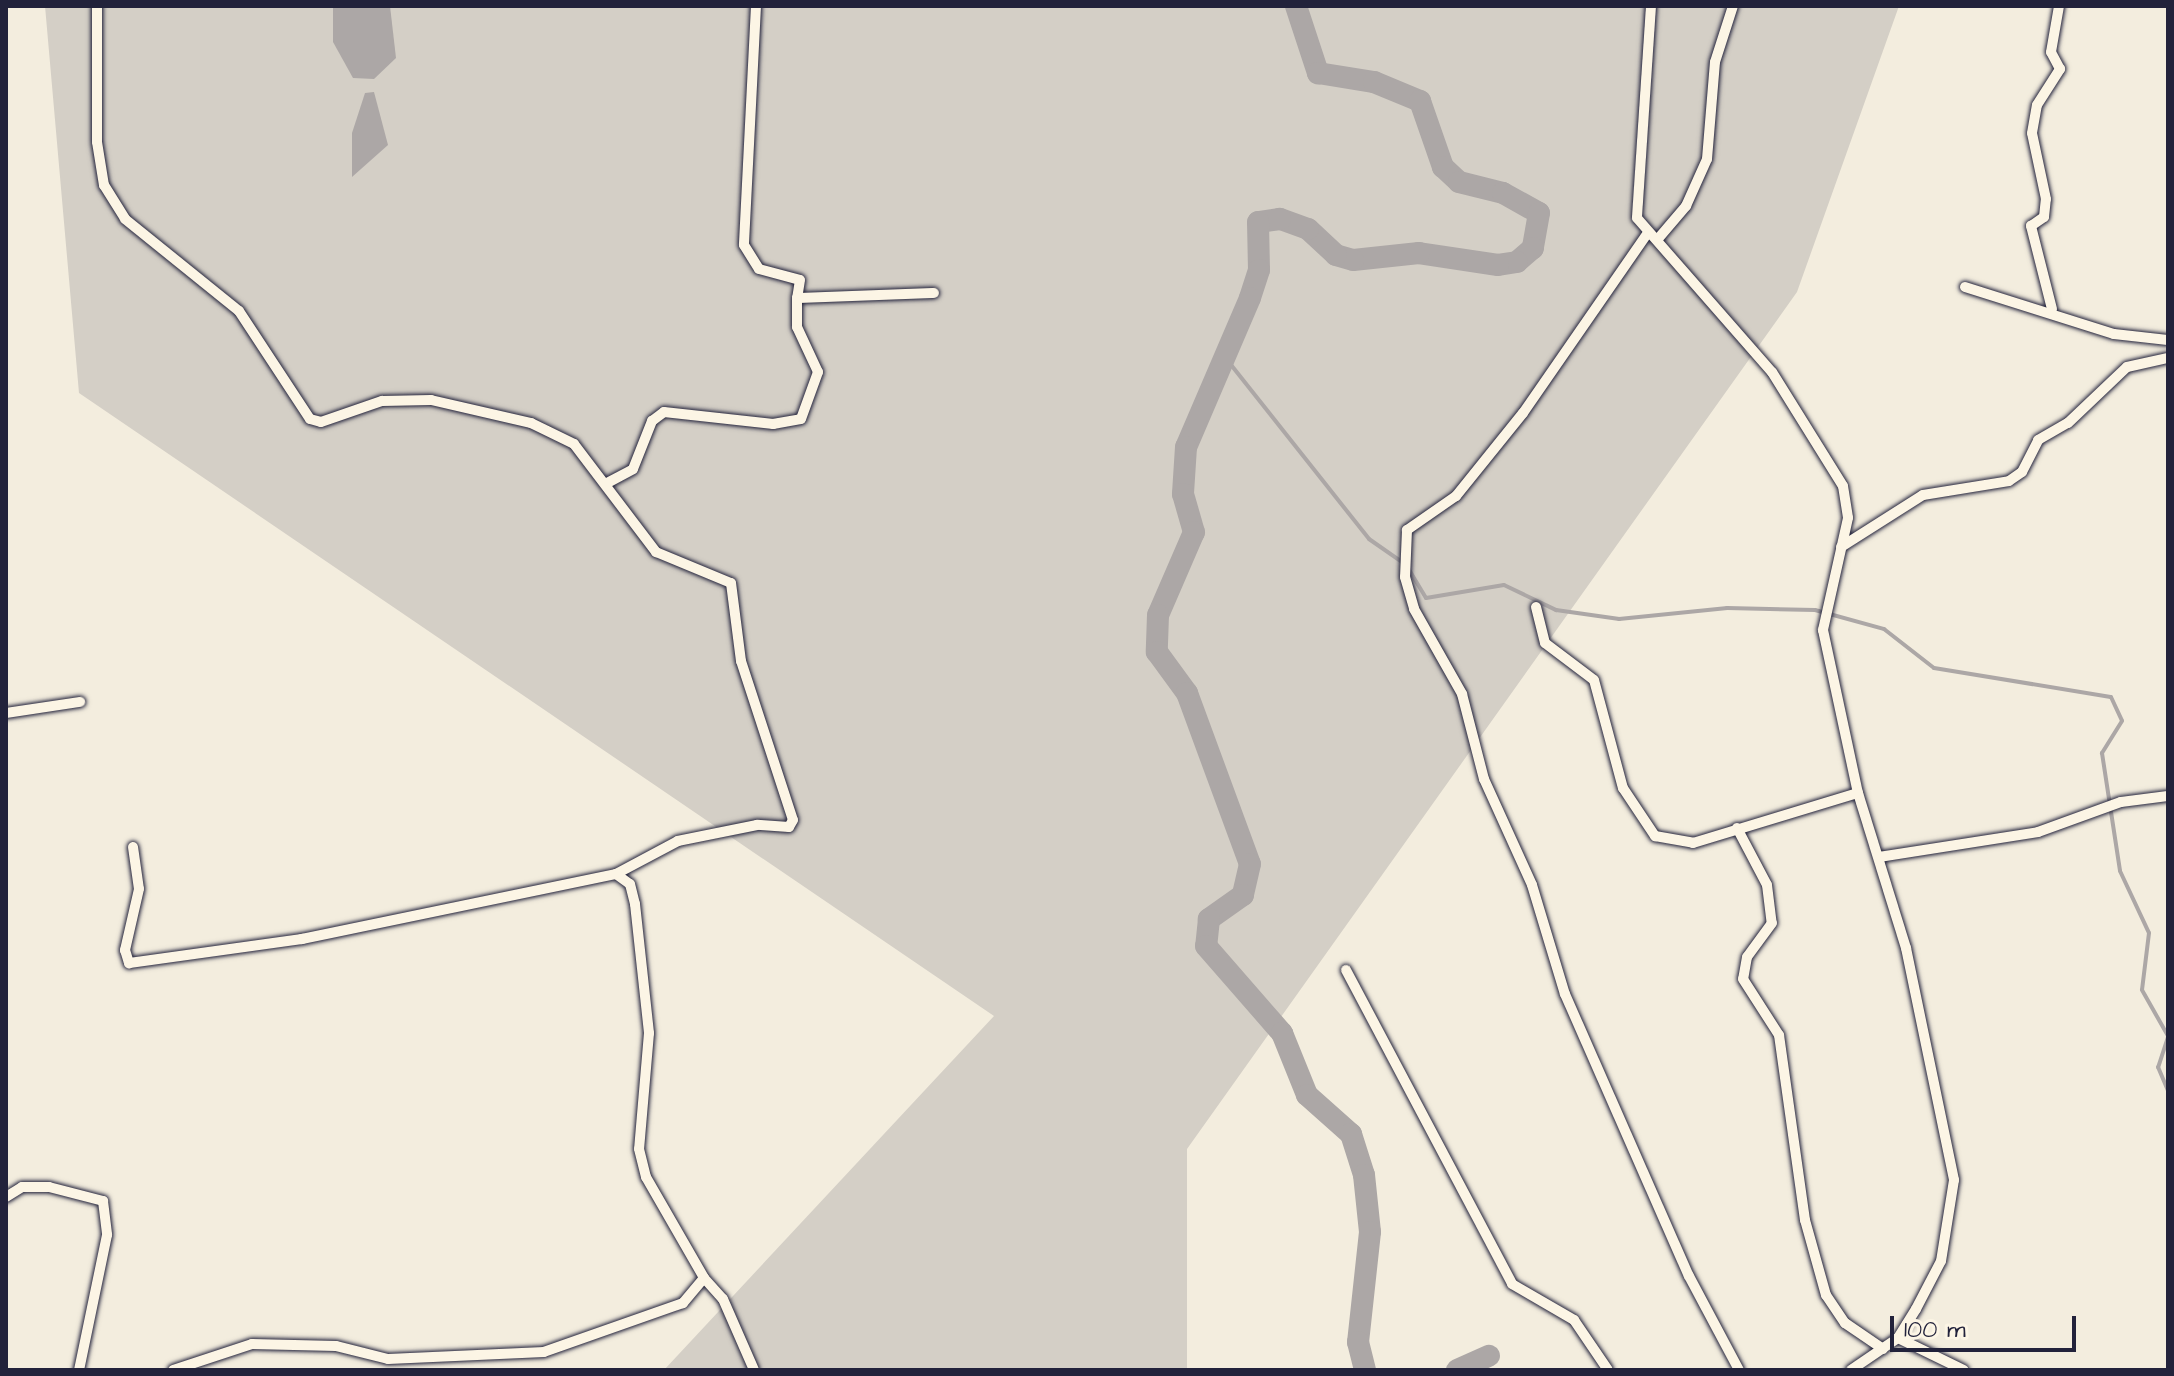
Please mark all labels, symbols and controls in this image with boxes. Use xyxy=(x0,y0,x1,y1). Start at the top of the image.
scale bar xyxy=(1894,1300,2080,1350)
text: 100 m xyxy=(1904,1313,1966,1347)

